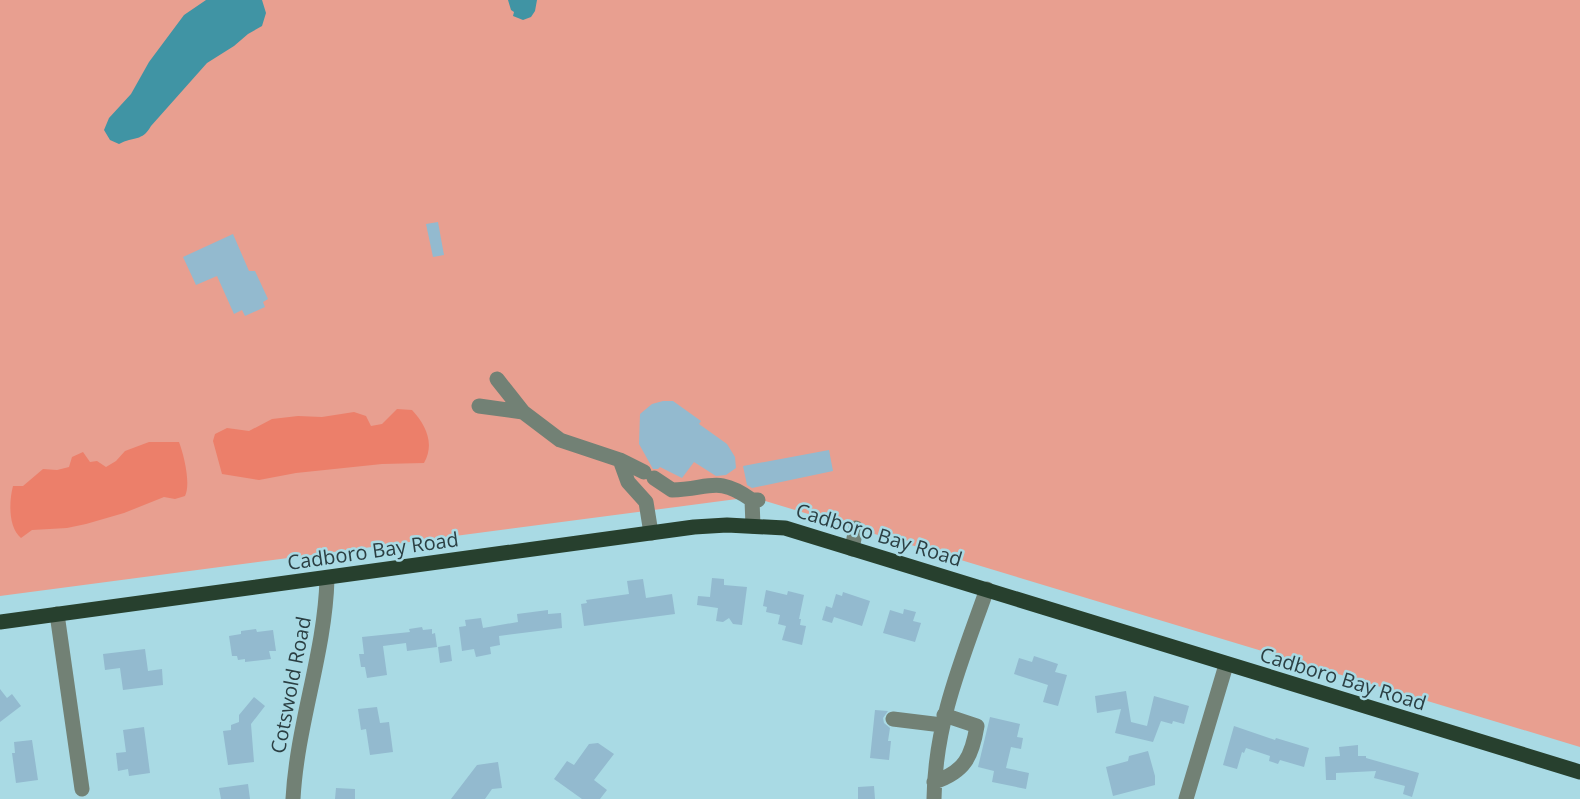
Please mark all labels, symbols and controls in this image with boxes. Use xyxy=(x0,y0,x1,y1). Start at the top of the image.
street label: Cadboro Bay Road xyxy=(793,496,966,573)
street label: Cadboro Bay Road xyxy=(286,525,460,576)
street label: Cotswold Road xyxy=(264,614,317,756)
street label: Cadboro Bay Road xyxy=(1257,640,1430,717)

